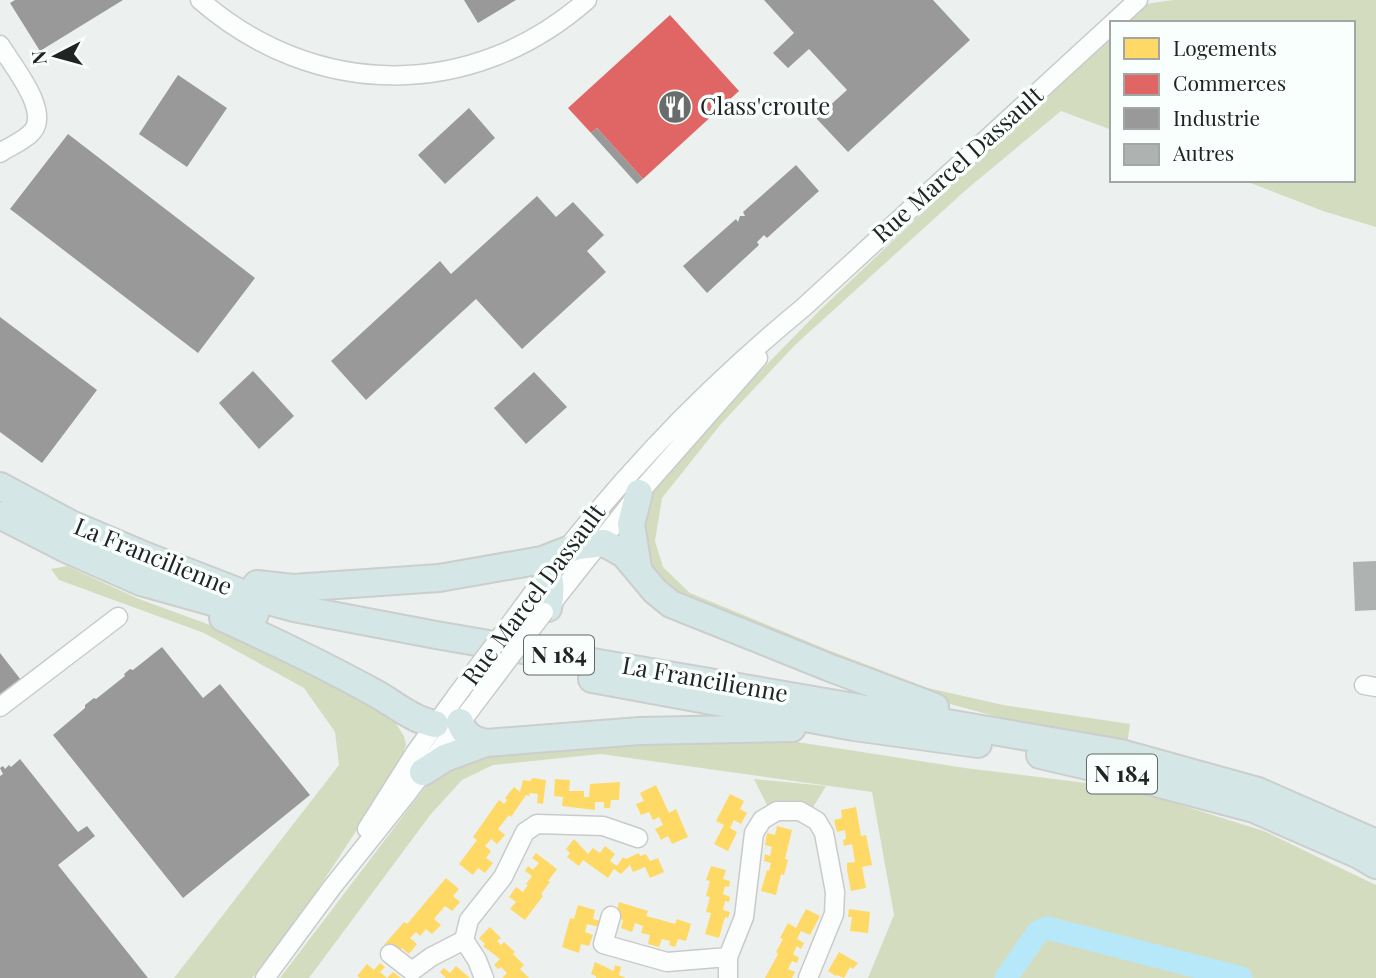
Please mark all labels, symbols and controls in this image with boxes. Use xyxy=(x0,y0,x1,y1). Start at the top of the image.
north arrow xyxy=(21,21,91,91)
legend xyxy=(1110,21,1355,182)
text: Logements xyxy=(1173,33,1277,61)
text: N xyxy=(24,49,52,66)
text: Commerces xyxy=(1173,68,1286,96)
street label: Rue Marcel Dassault xyxy=(865,78,1049,249)
restaurant icon: Class'croute xyxy=(656,88,694,126)
place label: Class'croute xyxy=(700,89,831,121)
text: Industrie xyxy=(1173,103,1260,131)
text: Autres xyxy=(1172,138,1234,166)
street label: Rue Marcel Dassault xyxy=(454,496,611,691)
street label: La Francilienne xyxy=(70,509,238,601)
road number: N 184 xyxy=(524,636,594,674)
street label: La Francilienne xyxy=(620,648,791,708)
road number: N 184 xyxy=(1087,754,1157,794)

